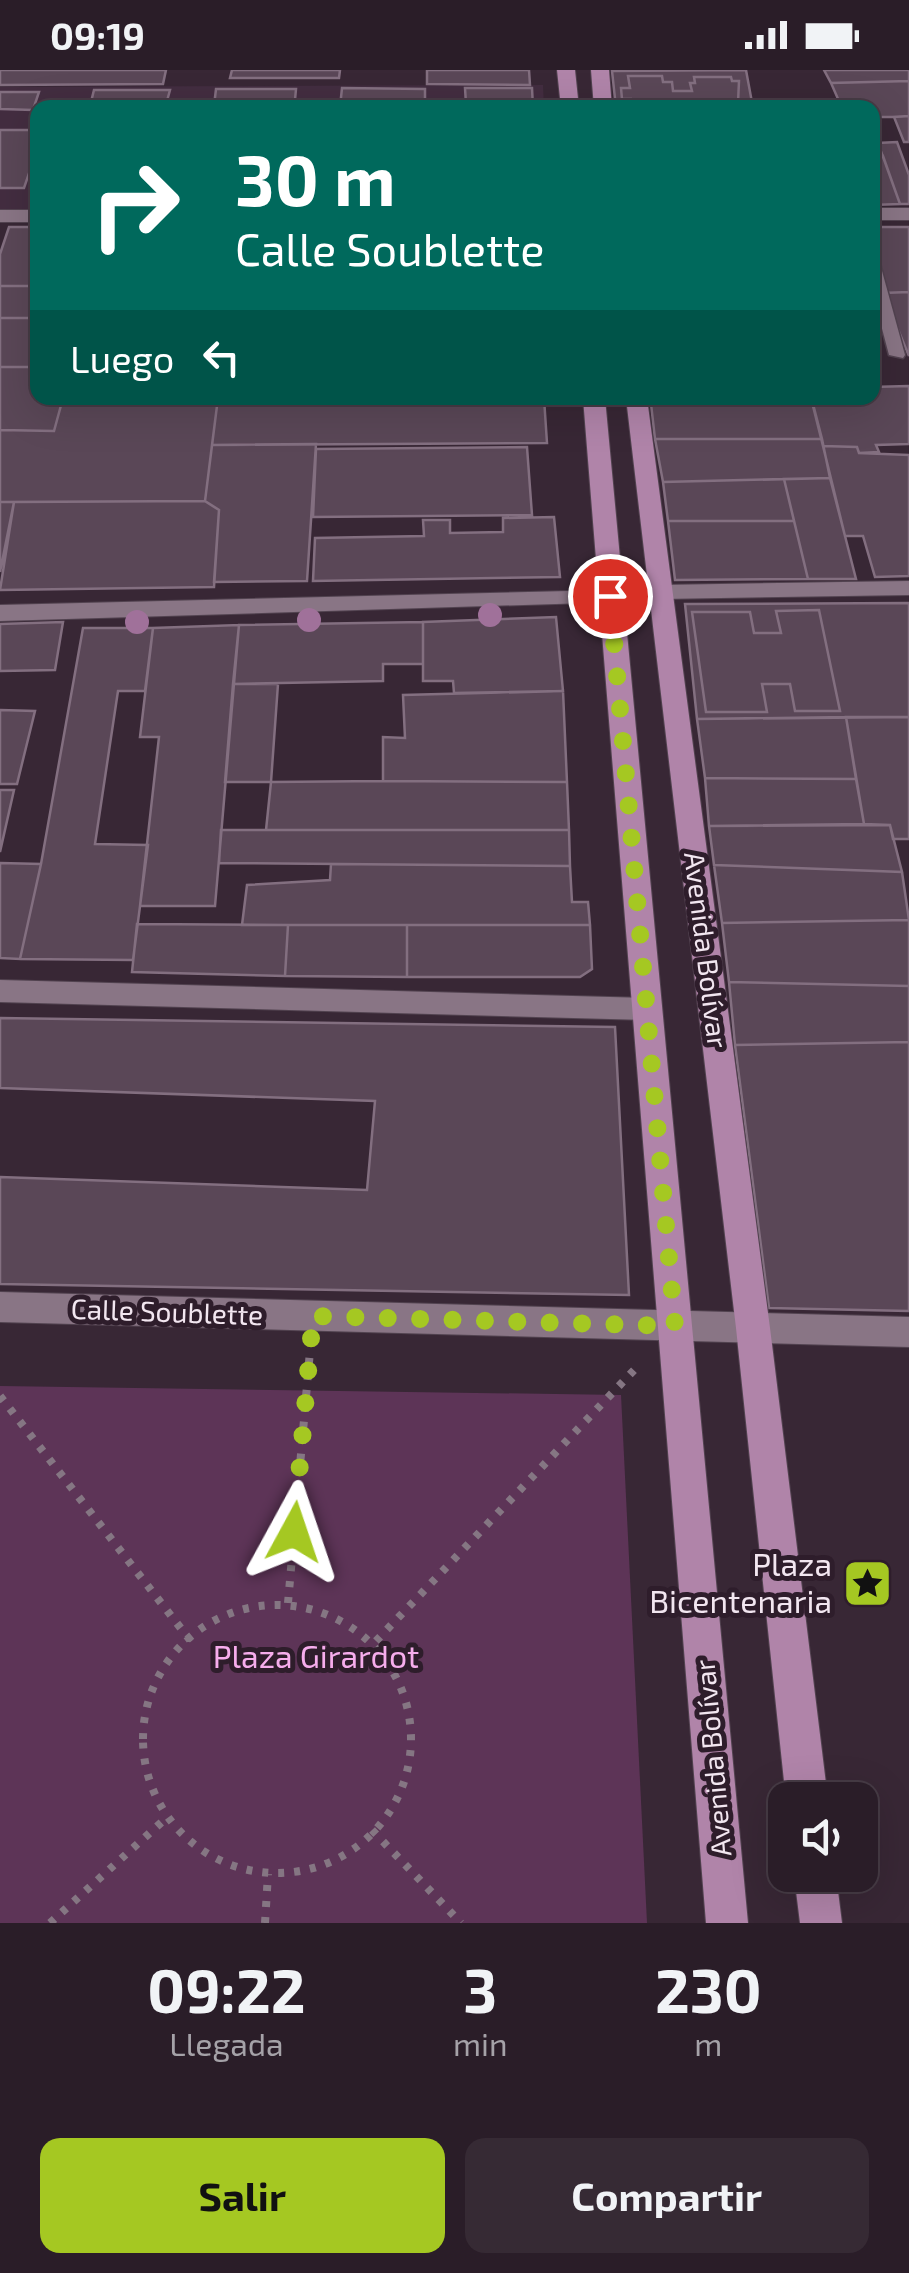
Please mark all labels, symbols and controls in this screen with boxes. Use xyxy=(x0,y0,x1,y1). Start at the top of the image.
text: 09:19 xyxy=(50,12,145,58)
text: 30 m xyxy=(235,136,396,220)
icon: right xyxy=(70,140,200,270)
text: Calle Soublette xyxy=(235,221,544,275)
icon: left xyxy=(194,330,249,385)
text: Luego xyxy=(70,335,174,381)
pin xyxy=(568,554,653,639)
icon: arrive xyxy=(583,569,638,624)
street label: Avenida Bolívar xyxy=(678,850,736,1050)
street label: Calle Soublette xyxy=(70,1291,264,1331)
position arrow xyxy=(242,1480,346,1584)
place label: Plaza Bicentenaria xyxy=(649,1544,832,1619)
place icon: Plaza Bicentenaria xyxy=(841,1557,893,1609)
park label: Plaza Girardot xyxy=(213,1636,419,1674)
street label: Avenida Bolívar xyxy=(686,1658,738,1858)
map controls xyxy=(768,1782,878,1892)
button: sound xyxy=(768,1782,878,1892)
text: 09:22 xyxy=(147,1953,306,2025)
text: 3 xyxy=(463,1953,497,2025)
text: 230 xyxy=(655,1953,762,2025)
text: Llegada xyxy=(169,2024,284,2062)
text: min xyxy=(453,2024,508,2062)
text: m xyxy=(694,2024,722,2062)
button: Salir xyxy=(40,2138,445,2253)
button: Compartir xyxy=(465,2138,869,2253)

